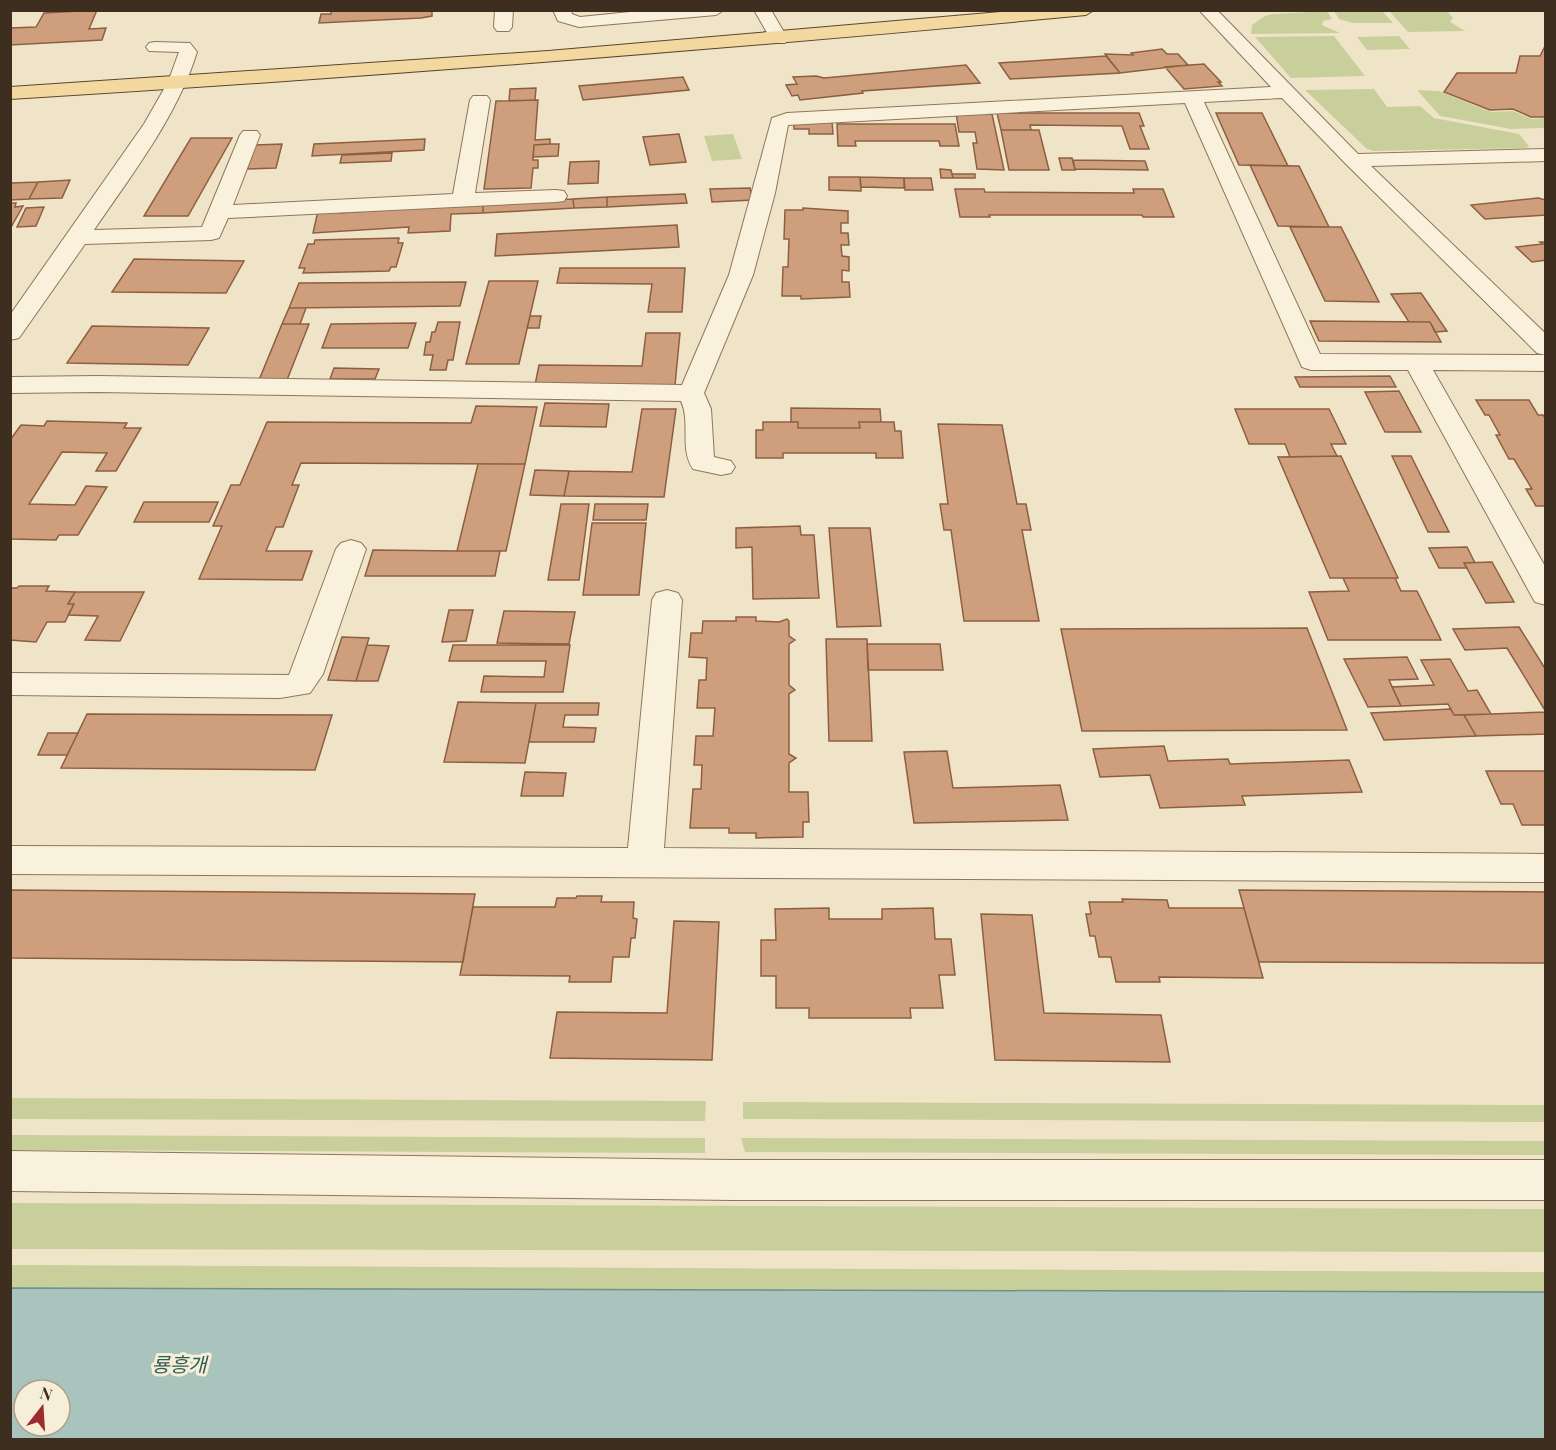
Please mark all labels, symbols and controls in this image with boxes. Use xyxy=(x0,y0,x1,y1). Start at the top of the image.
water label: 룡흥개 xyxy=(151,1350,209,1377)
north arrow xyxy=(12,1378,72,1438)
text: N xyxy=(38,1381,56,1405)

